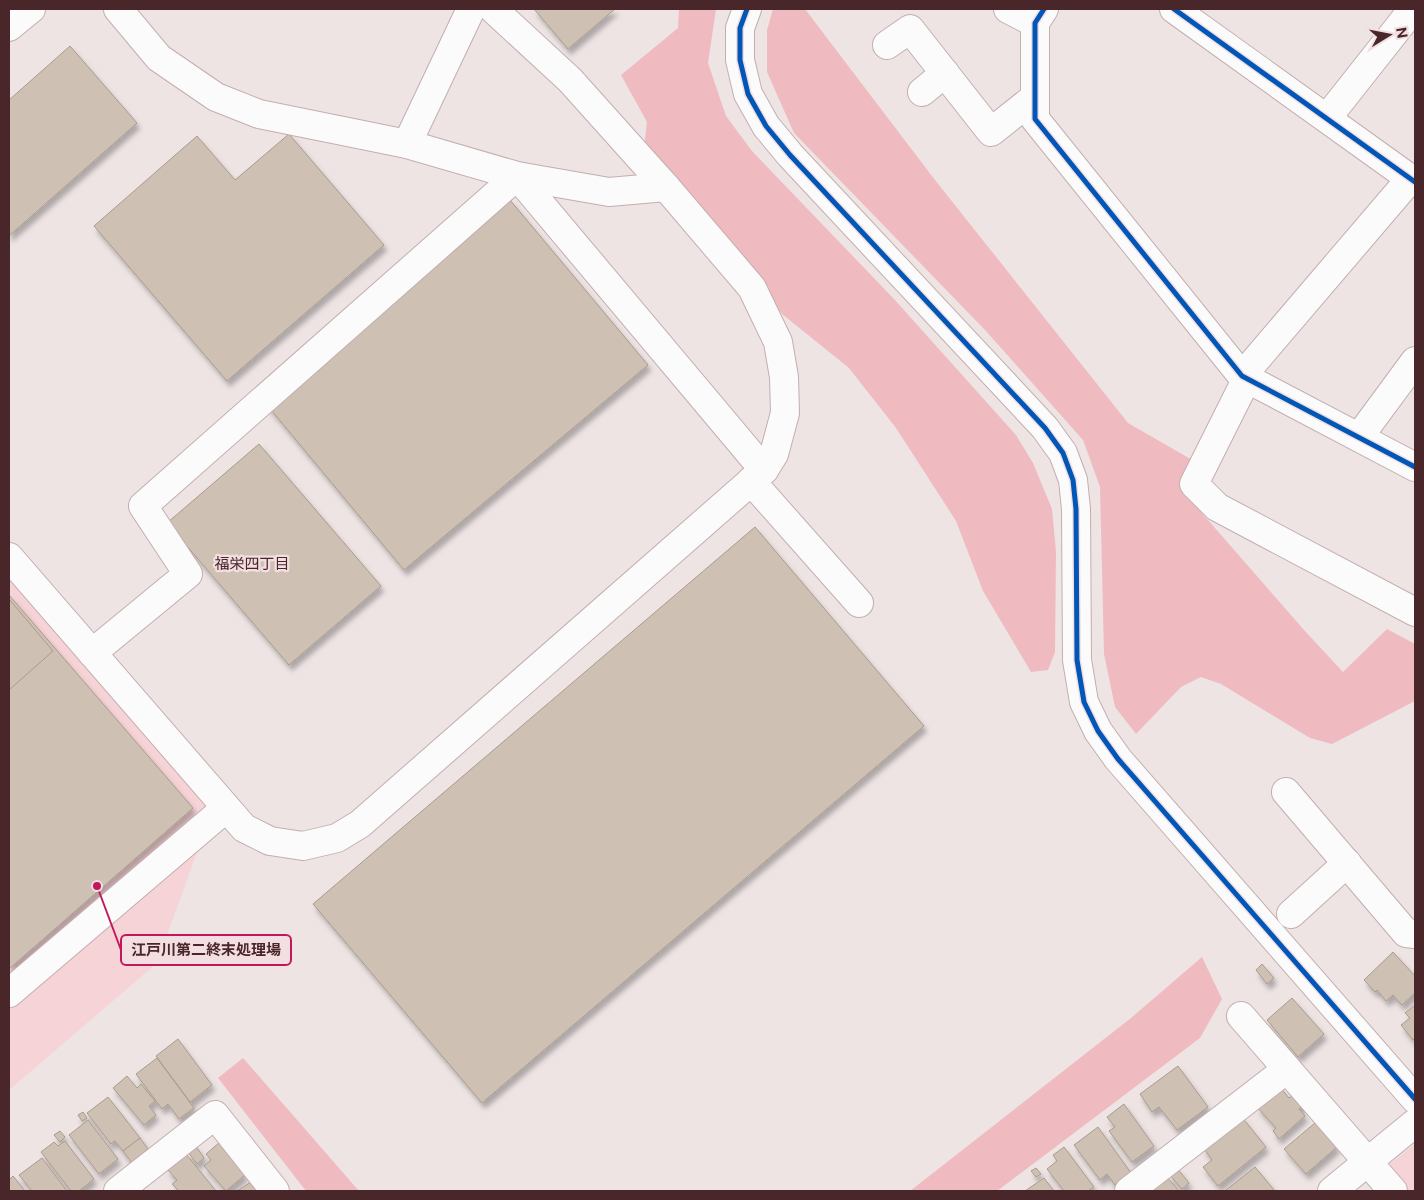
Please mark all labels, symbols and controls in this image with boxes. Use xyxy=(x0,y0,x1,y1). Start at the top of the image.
north arrow xyxy=(1364,10,1414,60)
text: N xyxy=(1393,26,1411,40)
district label: 福栄四丁目 xyxy=(214,555,290,572)
callout: 江戸川第二終末処理場 xyxy=(121,935,291,965)
text: 江戸川第二終末処理場 xyxy=(131,941,281,958)

